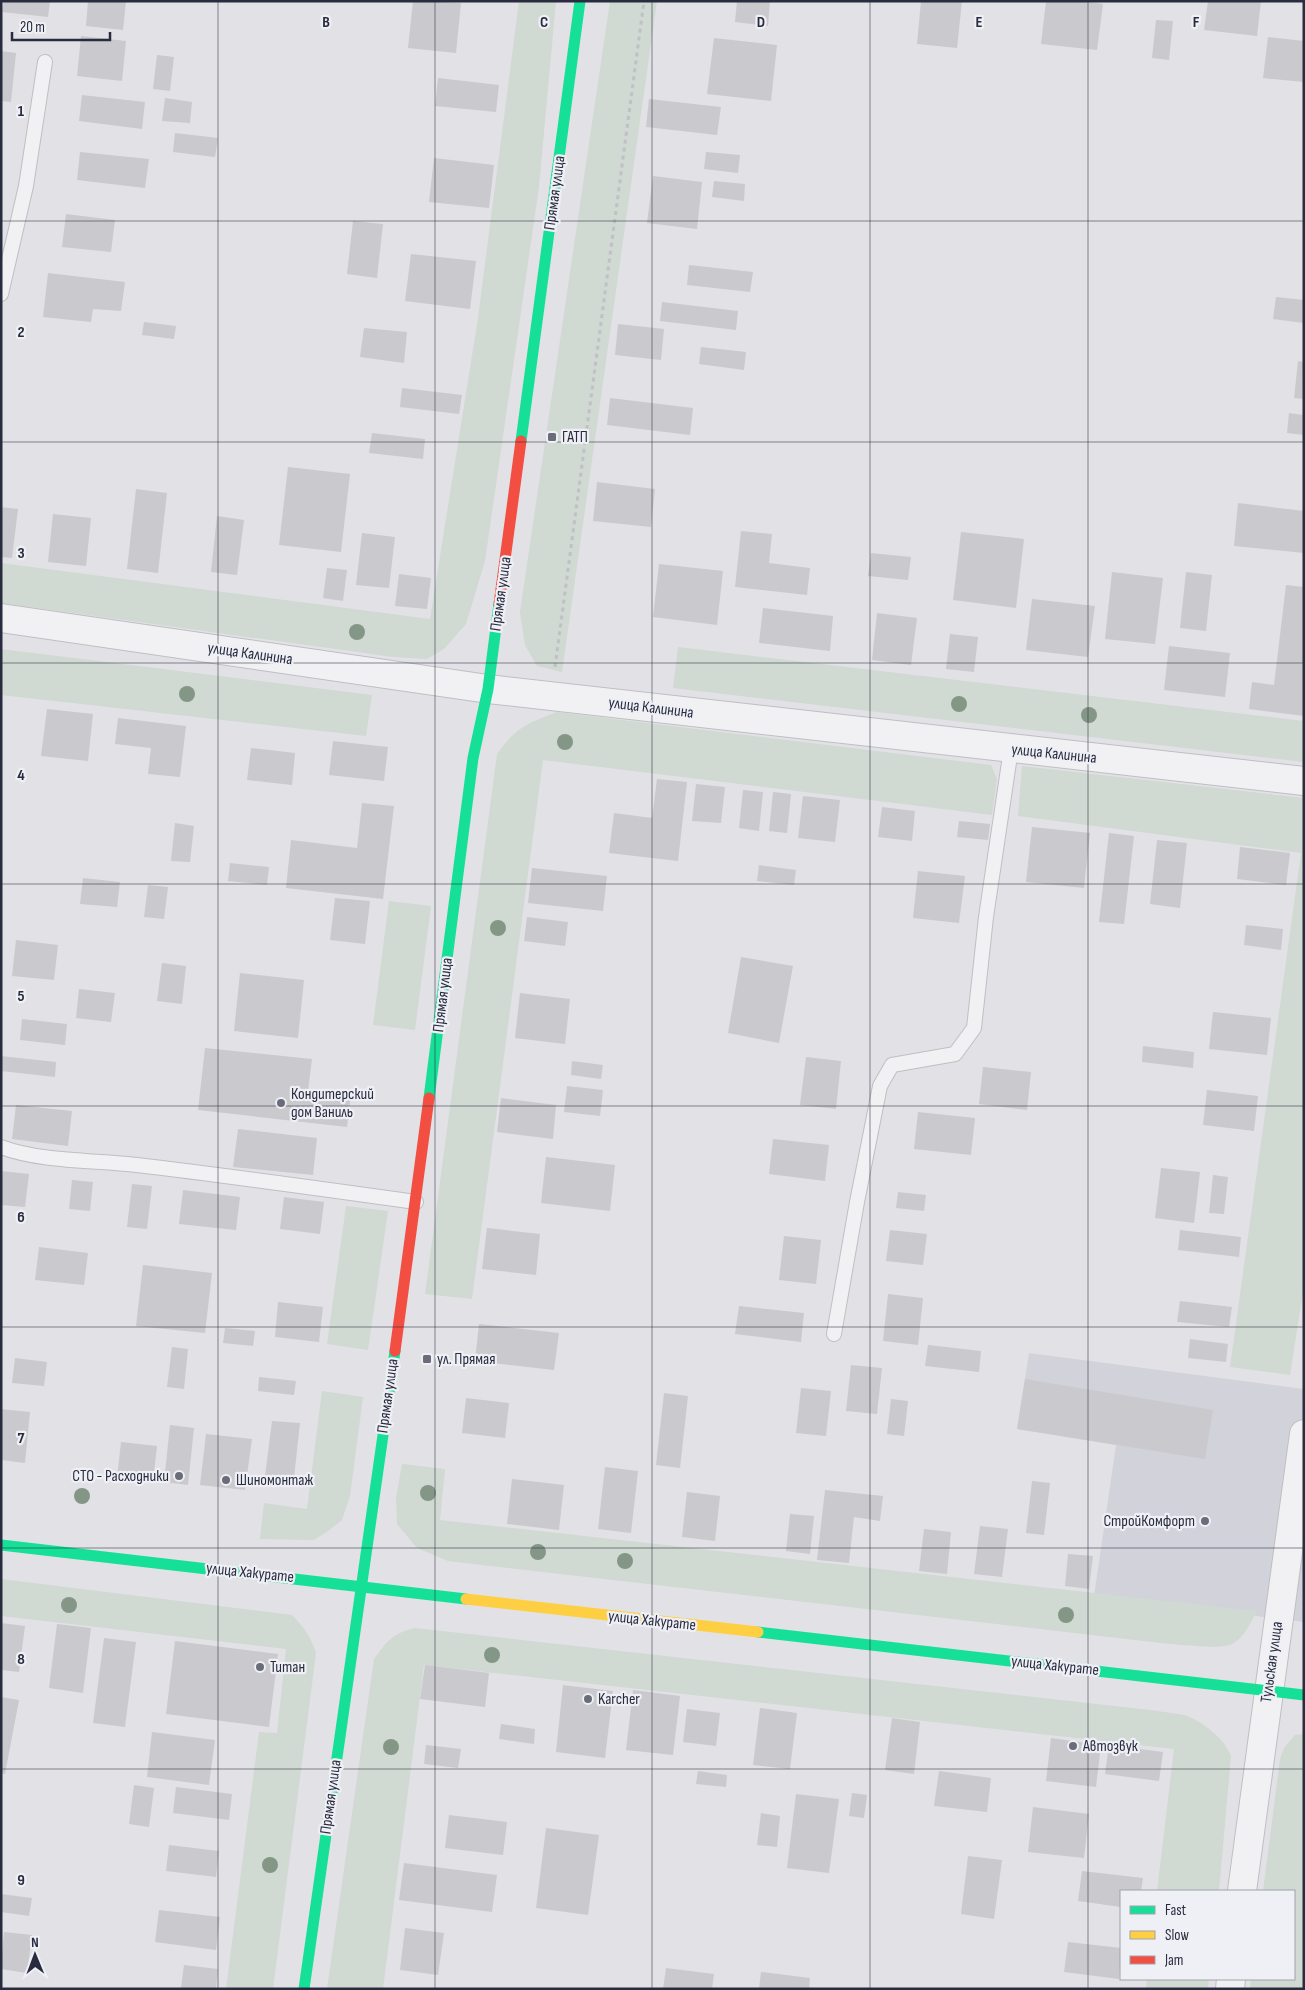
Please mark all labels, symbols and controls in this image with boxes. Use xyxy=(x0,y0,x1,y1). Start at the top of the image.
scale bar xyxy=(12,10,110,42)
text: B xyxy=(322,13,330,32)
text: C xyxy=(540,13,548,32)
text: D xyxy=(757,13,765,32)
text: E xyxy=(976,13,983,32)
text: F xyxy=(1193,13,1200,32)
text: 20 m xyxy=(20,18,45,37)
text: 1 xyxy=(18,102,25,121)
street label: Прямая улица xyxy=(540,155,570,231)
text: 2 xyxy=(17,323,25,342)
place label: ГАТП xyxy=(562,428,588,447)
marker: ГАТП xyxy=(546,431,558,443)
text: 3 xyxy=(17,544,25,563)
street label: Прямая улица xyxy=(486,556,516,632)
street label: улица Калинина xyxy=(206,639,294,669)
street label: улица Калинина xyxy=(607,693,695,723)
street label: улица Калинина xyxy=(1010,740,1098,768)
text: 4 xyxy=(17,766,25,785)
street label: Прямая улица xyxy=(429,957,457,1033)
text: 5 xyxy=(17,987,25,1006)
place label: Кондитерский дом Ваниль xyxy=(291,1085,374,1122)
marker: Кондитерский дом Ваниль xyxy=(275,1097,287,1109)
text: 6 xyxy=(17,1208,25,1227)
place label: ул. Прямая xyxy=(437,1350,496,1369)
marker: ул. Прямая xyxy=(421,1353,433,1365)
street label: Прямая улица xyxy=(373,1358,403,1434)
text: 7 xyxy=(18,1429,25,1448)
place label: СТО - Расходники xyxy=(72,1467,169,1486)
marker: СТО - Расходники xyxy=(173,1470,185,1482)
place label: Шиномонтаж xyxy=(236,1471,314,1490)
marker: Шиномонтаж xyxy=(220,1474,232,1486)
place label: СтройКомфорт xyxy=(1103,1512,1195,1531)
marker: СтройКомфорт xyxy=(1199,1515,1211,1527)
street label: улица Хакурате xyxy=(205,1559,295,1587)
street label: улица Хакурате xyxy=(607,1607,697,1635)
street label: Тульская улица xyxy=(1257,1620,1287,1704)
text: 8 xyxy=(17,1650,25,1669)
street label: улица Хакурате xyxy=(1010,1652,1100,1680)
place label: Титан xyxy=(270,1658,305,1677)
marker: Титан xyxy=(254,1661,266,1673)
place label: Karcher xyxy=(598,1690,640,1709)
marker: Karcher xyxy=(582,1693,594,1705)
place label: Автозвук xyxy=(1082,1737,1139,1756)
marker: Автозвук xyxy=(1067,1740,1079,1752)
street label: Прямая улица xyxy=(316,1759,346,1835)
text: 9 xyxy=(17,1871,25,1890)
legend xyxy=(1120,1890,1295,1980)
text: Fast xyxy=(1165,1901,1187,1920)
text: Slow xyxy=(1165,1926,1189,1945)
north arrow xyxy=(10,1930,60,1980)
text: N xyxy=(31,1934,39,1951)
text: Jam xyxy=(1164,1951,1183,1970)

